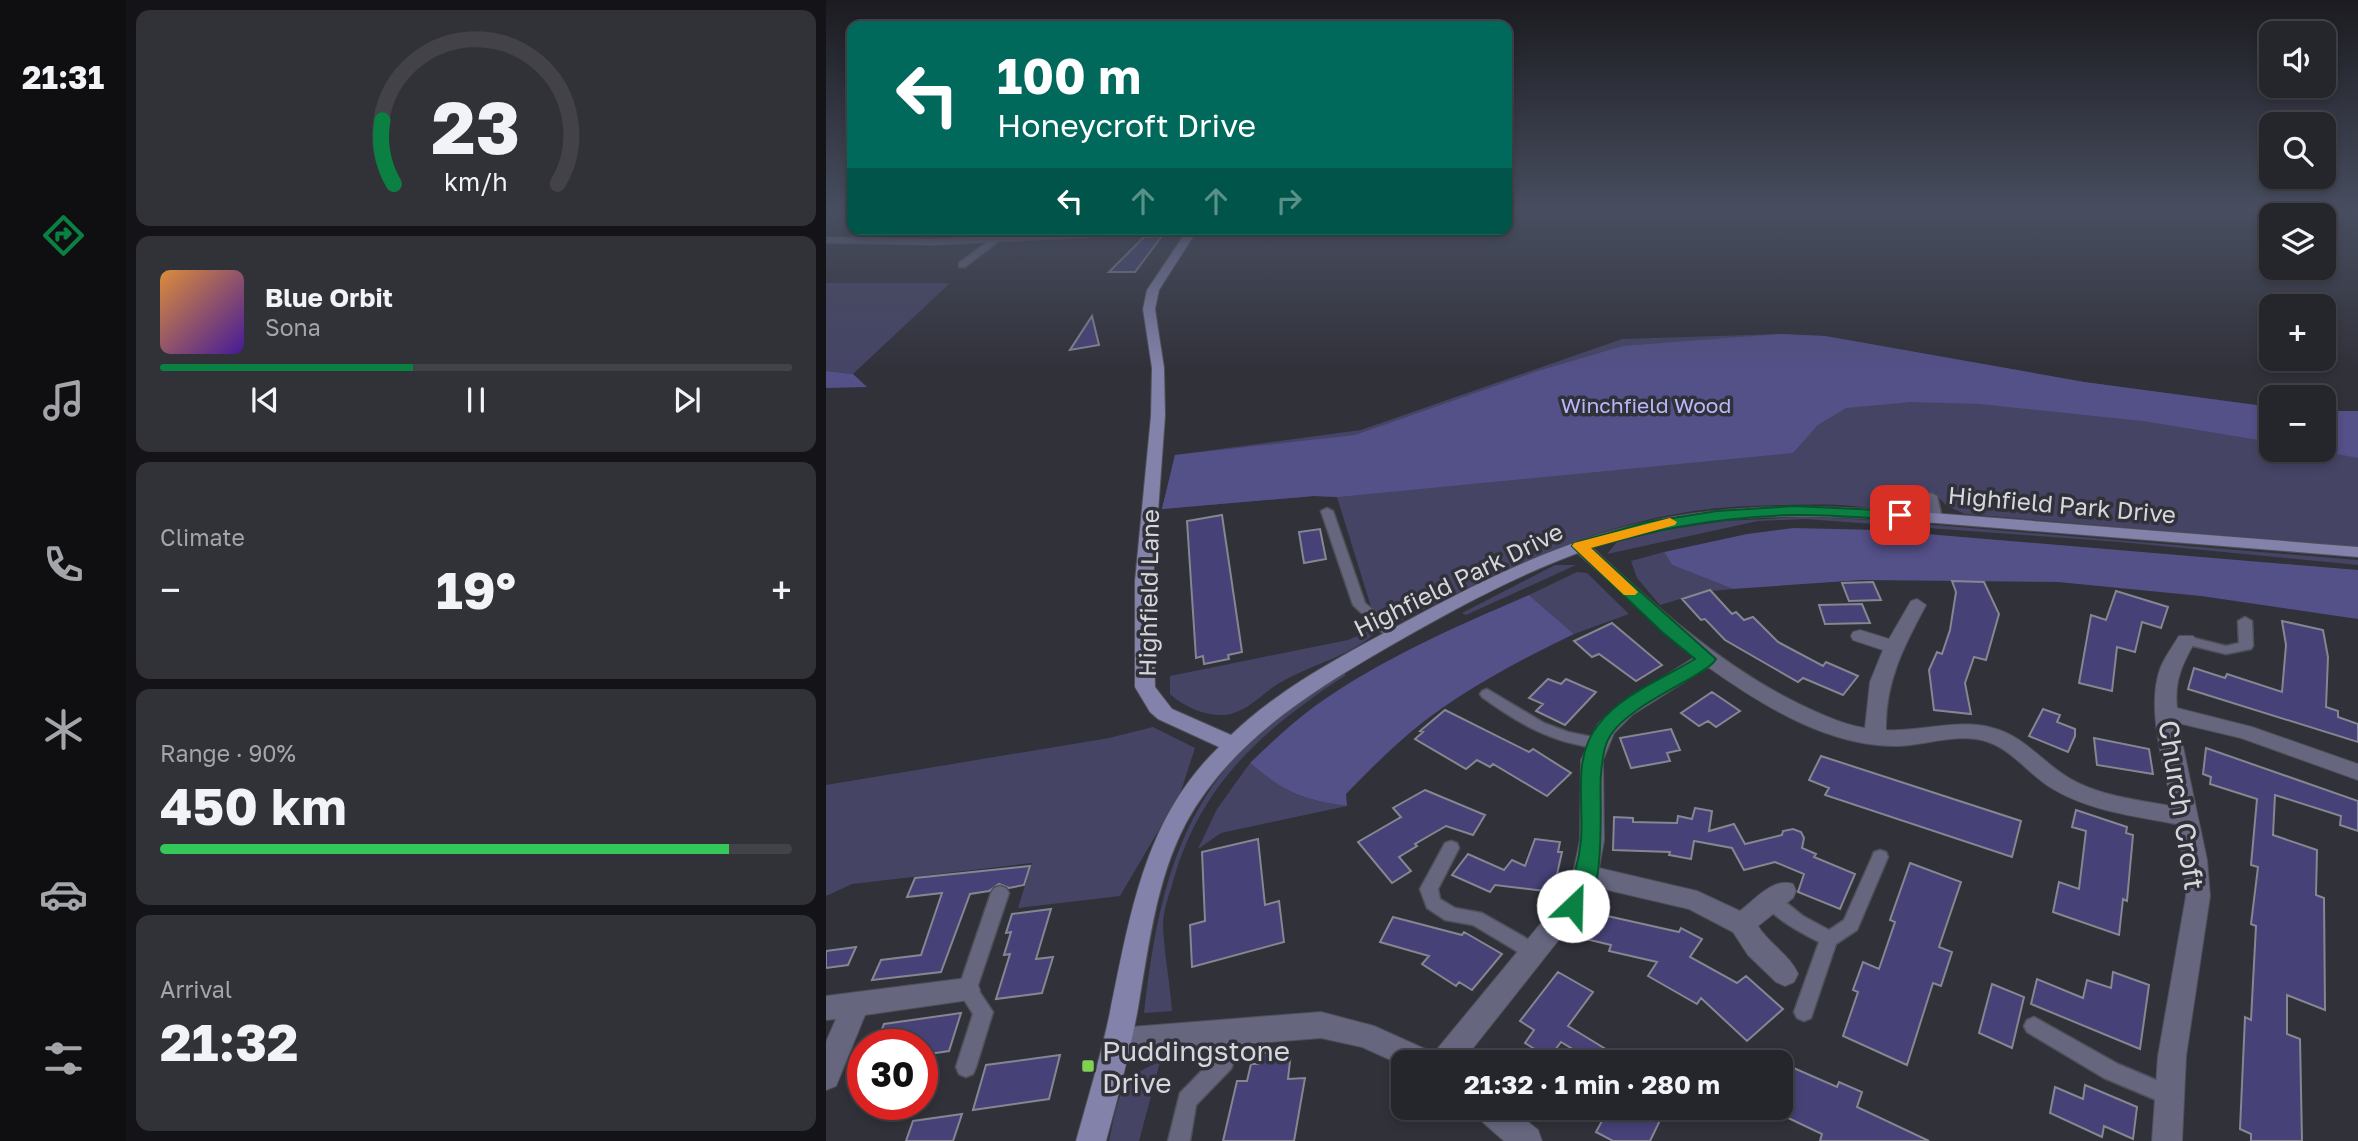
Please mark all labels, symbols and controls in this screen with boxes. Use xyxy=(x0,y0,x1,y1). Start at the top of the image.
map controls xyxy=(2259,21,2336,462)
button: sound xyxy=(2259,21,2336,98)
text: 100 m xyxy=(997,46,1141,105)
icon: left xyxy=(882,49,973,140)
text: 21:31 xyxy=(22,58,104,96)
text: 23 xyxy=(432,83,520,170)
text: Honeycroft Drive xyxy=(997,106,1256,144)
button: search xyxy=(2259,112,2336,189)
text: km/h xyxy=(444,166,508,197)
icon: left xyxy=(1051,182,1089,220)
icon: ahead xyxy=(1124,182,1162,220)
icon: ahead xyxy=(1197,182,1235,220)
icon: right xyxy=(1270,182,1308,220)
button: layers xyxy=(2259,203,2336,280)
icon: directions xyxy=(39,211,88,260)
text: Blue Orbit xyxy=(265,282,393,313)
button: + xyxy=(2259,294,2336,371)
text: Sona xyxy=(265,313,321,341)
icon: music xyxy=(39,376,88,425)
icon: previous xyxy=(246,381,284,419)
icon: pause xyxy=(457,381,495,419)
icon: next xyxy=(668,381,706,419)
button: − xyxy=(2259,385,2336,462)
park label: Winchfield Wood xyxy=(1561,392,1731,418)
street label: Highfield Park Drive xyxy=(1947,480,2177,528)
pin xyxy=(1870,485,1930,545)
icon: arrive xyxy=(1881,496,1919,534)
street label: Highfield Lane xyxy=(1132,509,1164,677)
street label: Highfield Park Drive xyxy=(1349,516,1567,642)
text: Climate xyxy=(160,523,245,551)
icon: phone xyxy=(39,540,88,589)
text: 19° xyxy=(436,558,516,620)
text: − xyxy=(160,567,181,612)
text: + xyxy=(771,567,792,612)
icon: climate xyxy=(39,705,88,754)
street label: Church Croft xyxy=(2152,718,2212,892)
text: Range · 90% xyxy=(160,739,296,767)
text: 450 km xyxy=(160,774,347,836)
position arrow xyxy=(1536,869,1610,943)
icon: car xyxy=(39,870,88,919)
text: Arrival xyxy=(160,975,232,1003)
text: 21:32 xyxy=(160,1010,299,1072)
speed limit sign: 30 xyxy=(847,1029,938,1120)
icon: filters xyxy=(39,1034,88,1083)
place label: Puddingstone Drive xyxy=(1102,1034,1290,1099)
marker: Puddingstone Drive xyxy=(1080,1058,1096,1074)
text: 21:32 · 1 min · 280 m xyxy=(1464,1069,1720,1100)

